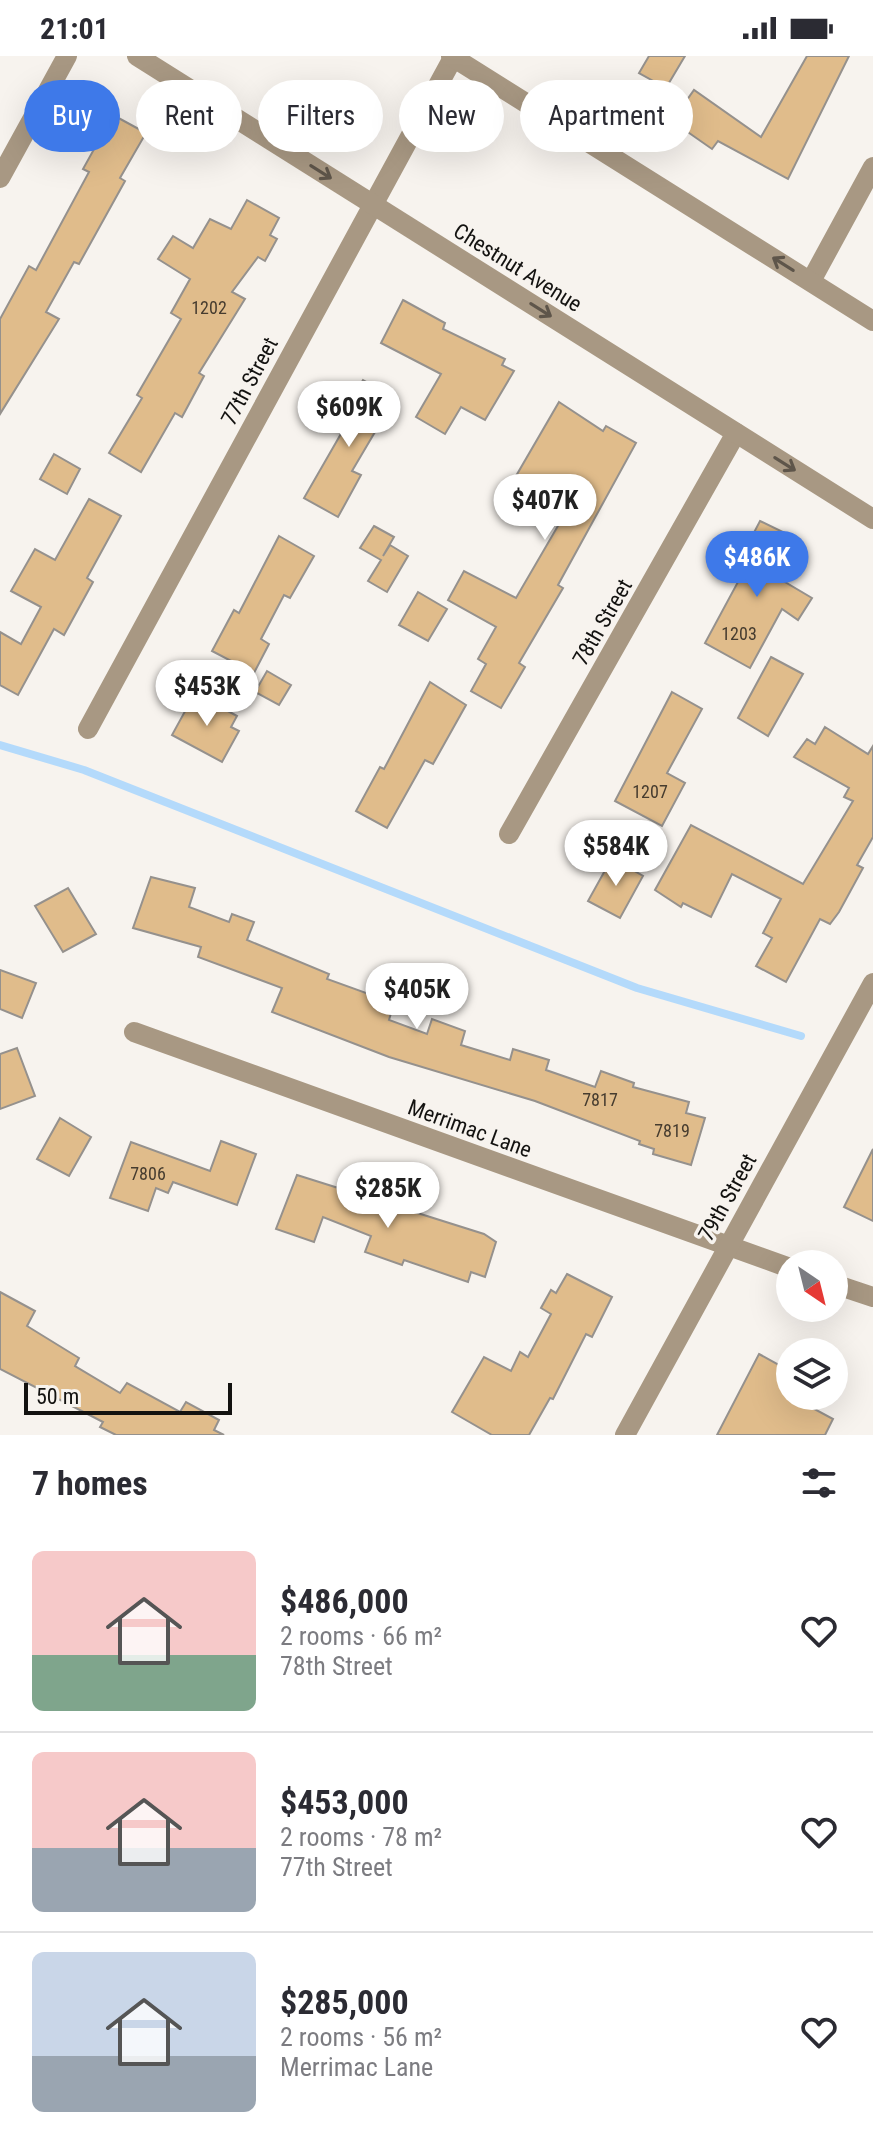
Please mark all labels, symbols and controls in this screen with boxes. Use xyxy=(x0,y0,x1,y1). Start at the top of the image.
text: 21:01 xyxy=(40,11,109,46)
chip: Buy xyxy=(24,80,120,152)
chip: Rent xyxy=(136,80,242,152)
chip: Filters xyxy=(258,80,383,152)
chip: New xyxy=(399,80,504,152)
chip: Apartment xyxy=(520,80,693,152)
one-way arrow xyxy=(310,163,332,180)
street label: Chestnut Avenue xyxy=(449,218,586,317)
one-way arrow xyxy=(772,256,795,272)
house number: 1202 xyxy=(191,297,227,318)
one-way arrow xyxy=(530,302,552,319)
street label: 77th Street xyxy=(216,333,283,429)
pin: $609K xyxy=(293,381,405,449)
text: $609K xyxy=(316,392,382,422)
one-way arrow xyxy=(773,456,796,472)
pin: $407K xyxy=(489,474,601,542)
text: $407K xyxy=(512,485,578,515)
pin: $486K xyxy=(701,531,813,599)
text: $486K xyxy=(724,542,790,572)
street label: 78th Street xyxy=(568,575,637,670)
house number: 1203 xyxy=(721,623,757,644)
pin: $453K xyxy=(151,660,263,728)
text: $453K xyxy=(174,671,240,701)
house number: 1207 xyxy=(632,781,668,802)
pin: $584K xyxy=(560,820,672,888)
text: $584K xyxy=(583,831,649,861)
pin: $405K xyxy=(361,963,473,1031)
text: $405K xyxy=(384,974,450,1004)
house number: 7817 xyxy=(582,1089,618,1110)
street label: Merrimac Lane xyxy=(405,1095,535,1162)
house number: 7819 xyxy=(654,1120,690,1141)
street label: 79th Street xyxy=(693,1149,762,1245)
pin: $285K xyxy=(332,1162,444,1230)
house number: 7806 xyxy=(130,1163,166,1184)
text: $285K xyxy=(355,1173,421,1203)
north arrow xyxy=(776,1250,848,1322)
map controls xyxy=(776,1250,848,1410)
button: layers xyxy=(776,1338,848,1410)
scale bar xyxy=(24,1379,232,1415)
text: 50 m xyxy=(36,1384,79,1409)
icon: filters xyxy=(797,1461,841,1505)
text: 7 homes xyxy=(32,1463,148,1503)
text: $486,000 xyxy=(280,1581,409,1621)
icon: home xyxy=(96,1583,192,1679)
icon: heart xyxy=(797,1609,841,1653)
text: 2 rooms · 66 m² xyxy=(280,1621,442,1651)
text: 78th Street xyxy=(280,1651,393,1681)
text: $453,000 xyxy=(280,1782,409,1822)
icon: home xyxy=(96,1784,192,1880)
icon: heart xyxy=(797,1810,841,1854)
text: 2 rooms · 78 m² xyxy=(280,1822,442,1852)
text: 77th Street xyxy=(280,1852,393,1882)
text: $285,000 xyxy=(280,1982,409,2022)
icon: home xyxy=(96,1984,192,2080)
icon: heart xyxy=(797,2010,841,2054)
text: 2 rooms · 56 m² xyxy=(280,2022,442,2052)
text: Merrimac Lane xyxy=(280,2052,433,2082)

